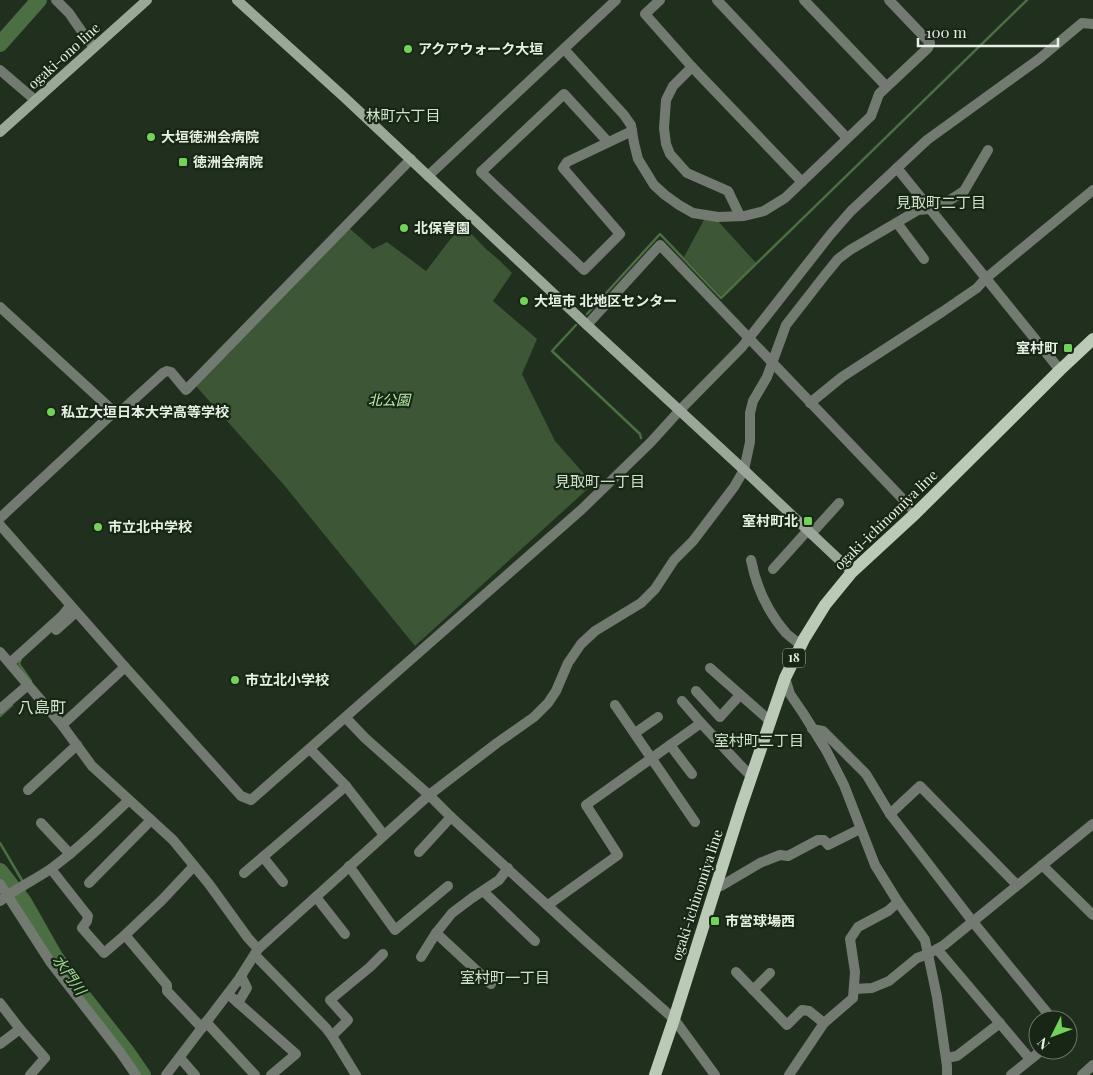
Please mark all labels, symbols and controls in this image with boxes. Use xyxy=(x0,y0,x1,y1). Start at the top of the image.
scale bar xyxy=(918,15,1058,47)
street label: ogaki-ono line xyxy=(24,18,104,93)
text: 100 m xyxy=(926,22,967,42)
place label: アクアウォーク大垣 xyxy=(418,39,543,58)
marker: アクアウォーク大垣 xyxy=(402,43,414,55)
district label: 林町六丁目 xyxy=(365,105,441,125)
place label: 大垣徳洲会病院 xyxy=(161,127,259,146)
marker: 大垣徳洲会病院 xyxy=(145,131,157,143)
place label: 徳洲会病院 xyxy=(193,152,263,171)
marker: 徳洲会病院 xyxy=(177,156,189,168)
district label: 見取町二丁目 xyxy=(896,192,986,212)
place label: 北保育園 xyxy=(414,218,470,237)
marker: 北保育園 xyxy=(398,222,410,234)
place label: 大垣市 北地区センター xyxy=(534,291,677,310)
marker: 大垣市 北地区センター xyxy=(518,295,530,307)
place label: 室村町 xyxy=(1016,338,1058,357)
marker: 室村町 xyxy=(1062,342,1074,354)
park label: 北公園 xyxy=(368,390,412,409)
place label: 私立大垣日本大学高等学校 xyxy=(61,402,229,421)
marker: 私立大垣日本大学高等学校 xyxy=(45,406,57,418)
street label: ogaki-ichinomiya line xyxy=(830,465,941,574)
district label: 見取町一丁目 xyxy=(555,471,645,491)
place label: 室村町北 xyxy=(742,511,798,530)
marker: 室村町北 xyxy=(802,515,814,527)
place label: 市立北中学校 xyxy=(108,517,192,536)
marker: 市立北中学校 xyxy=(92,521,104,533)
road number: 18 xyxy=(783,648,805,668)
place label: 市立北小学校 xyxy=(245,670,329,689)
marker: 市立北小学校 xyxy=(229,674,241,686)
district label: 八島町 xyxy=(18,696,66,717)
district label: 室村町二丁目 xyxy=(714,730,804,750)
street label: ogaki-ichinomiya line xyxy=(666,827,727,963)
place label: 市営球場西 xyxy=(725,911,795,930)
marker: 市営球場西 xyxy=(709,915,721,927)
water label: 水門川 xyxy=(48,950,92,1000)
district label: 室村町一丁目 xyxy=(460,967,550,987)
north arrow xyxy=(1028,1010,1078,1060)
text: N xyxy=(1033,1034,1053,1054)

